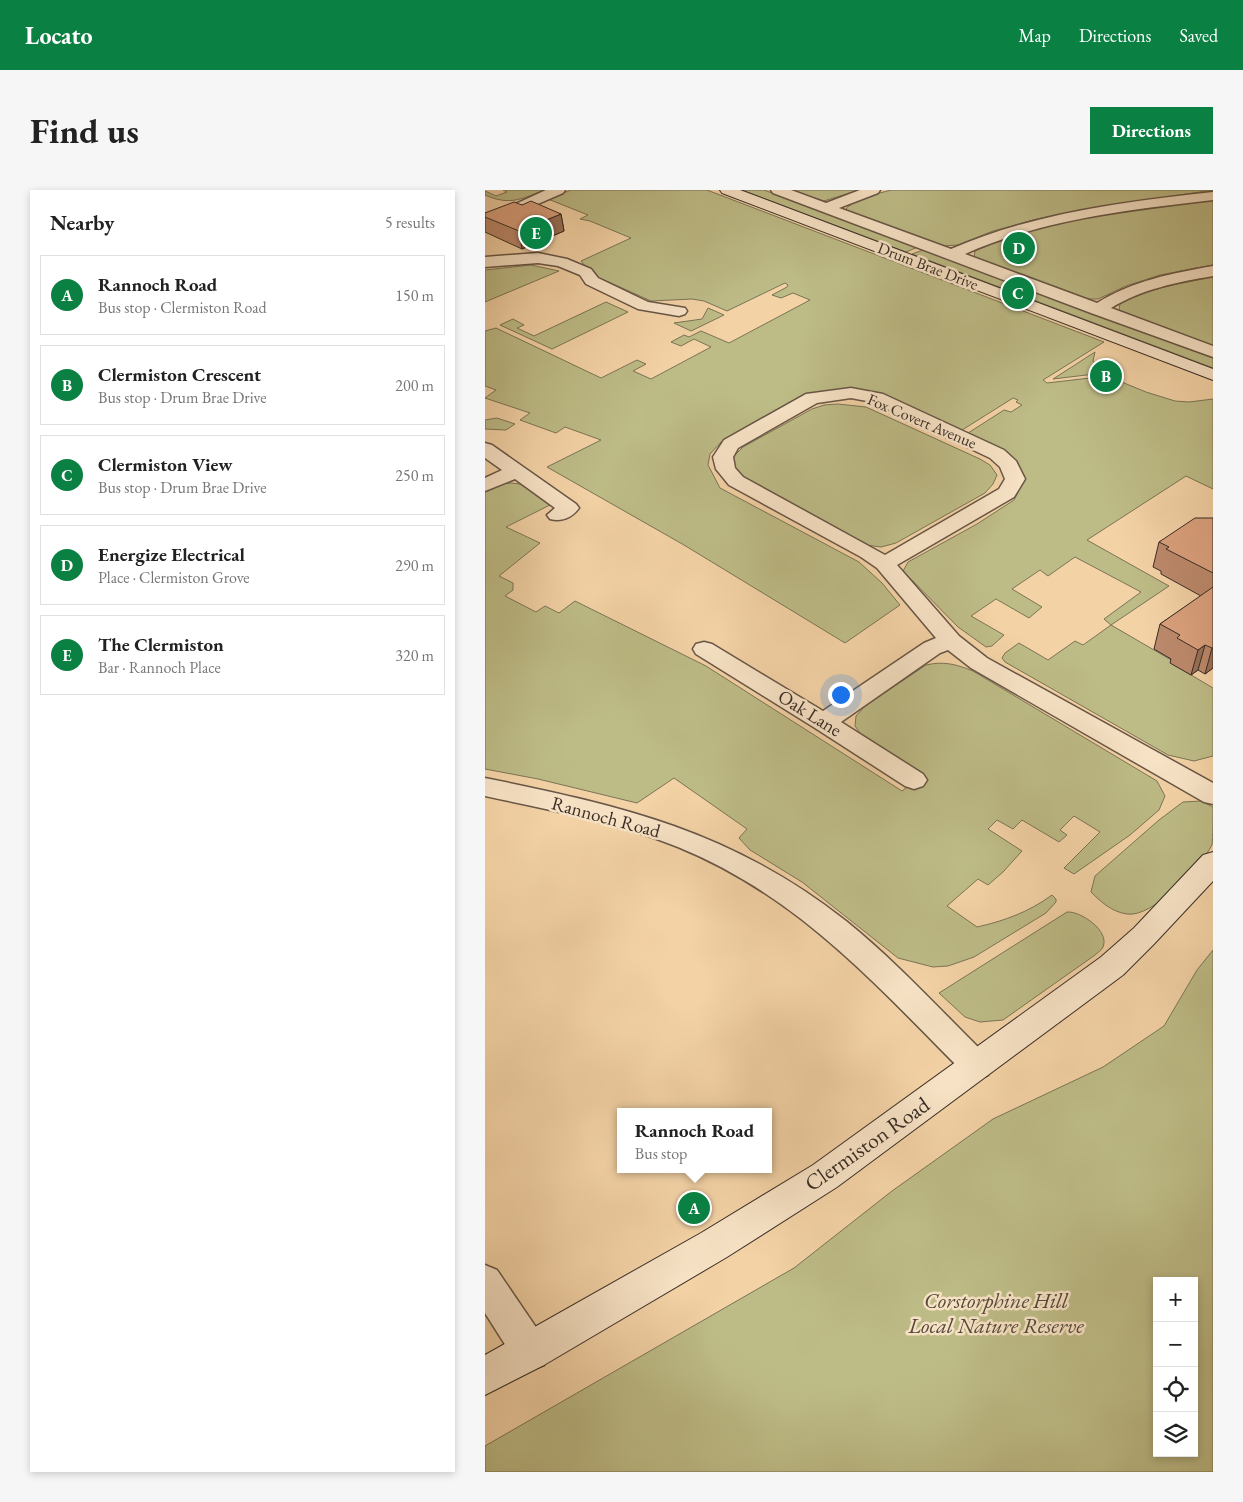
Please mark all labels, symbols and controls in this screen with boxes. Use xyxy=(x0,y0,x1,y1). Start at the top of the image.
text: Locato xyxy=(25,20,93,51)
text: Map xyxy=(1019,24,1051,47)
text: Directions xyxy=(1079,24,1151,47)
text: Saved xyxy=(1179,24,1218,47)
button: Directions xyxy=(1090,107,1213,154)
text: Find us xyxy=(30,108,139,153)
text: Nearby xyxy=(50,209,114,236)
text: 5 results xyxy=(385,212,435,233)
pin: E xyxy=(520,214,552,252)
pin: D xyxy=(1003,229,1035,267)
street label: Drum Brae Drive xyxy=(875,237,981,295)
text: Rannoch Road xyxy=(98,272,217,297)
pin: C xyxy=(1002,274,1034,312)
text: A xyxy=(61,285,73,306)
text: 150 m xyxy=(395,285,434,306)
text: Bus stop · Clermiston Road xyxy=(98,297,267,318)
pin: B xyxy=(1090,357,1122,395)
text: Clermiston Crescent xyxy=(98,362,261,387)
text: B xyxy=(62,375,72,396)
text: 200 m xyxy=(395,375,434,396)
text: Bus stop · Drum Brae Drive xyxy=(98,387,266,408)
street label: Fox Covert Avenue xyxy=(864,389,980,453)
text: Clermiston View xyxy=(98,452,233,477)
text: C xyxy=(61,465,73,486)
text: 250 m xyxy=(395,465,434,486)
text: Bus stop · Drum Brae Drive xyxy=(98,477,266,498)
text: Energize Electrical xyxy=(98,542,245,567)
text: D xyxy=(61,555,73,576)
text: 290 m xyxy=(395,555,434,576)
text: Place · Clermiston Grove xyxy=(98,567,250,588)
text: The Clermiston xyxy=(98,632,224,657)
text: E xyxy=(62,645,72,666)
text: 320 m xyxy=(395,645,434,666)
text: Bar · Rannoch Place xyxy=(98,657,221,678)
your location xyxy=(828,682,854,708)
street label: Oak Lane xyxy=(773,684,847,742)
street label: Rannoch Road xyxy=(549,790,664,844)
street label: Clermiston Road xyxy=(799,1090,936,1198)
popup xyxy=(617,1108,772,1173)
text: Rannoch Road xyxy=(635,1118,754,1143)
text: Bus stop xyxy=(635,1143,687,1164)
pin: A xyxy=(678,1189,710,1227)
map controls xyxy=(1153,1277,1198,1457)
button: + xyxy=(1153,1277,1198,1322)
park label: Corstorphine Hill Local Nature Reserve xyxy=(907,1286,1084,1340)
button: − xyxy=(1153,1322,1198,1367)
button: locate xyxy=(1153,1367,1198,1412)
button: layers xyxy=(1153,1412,1198,1457)

